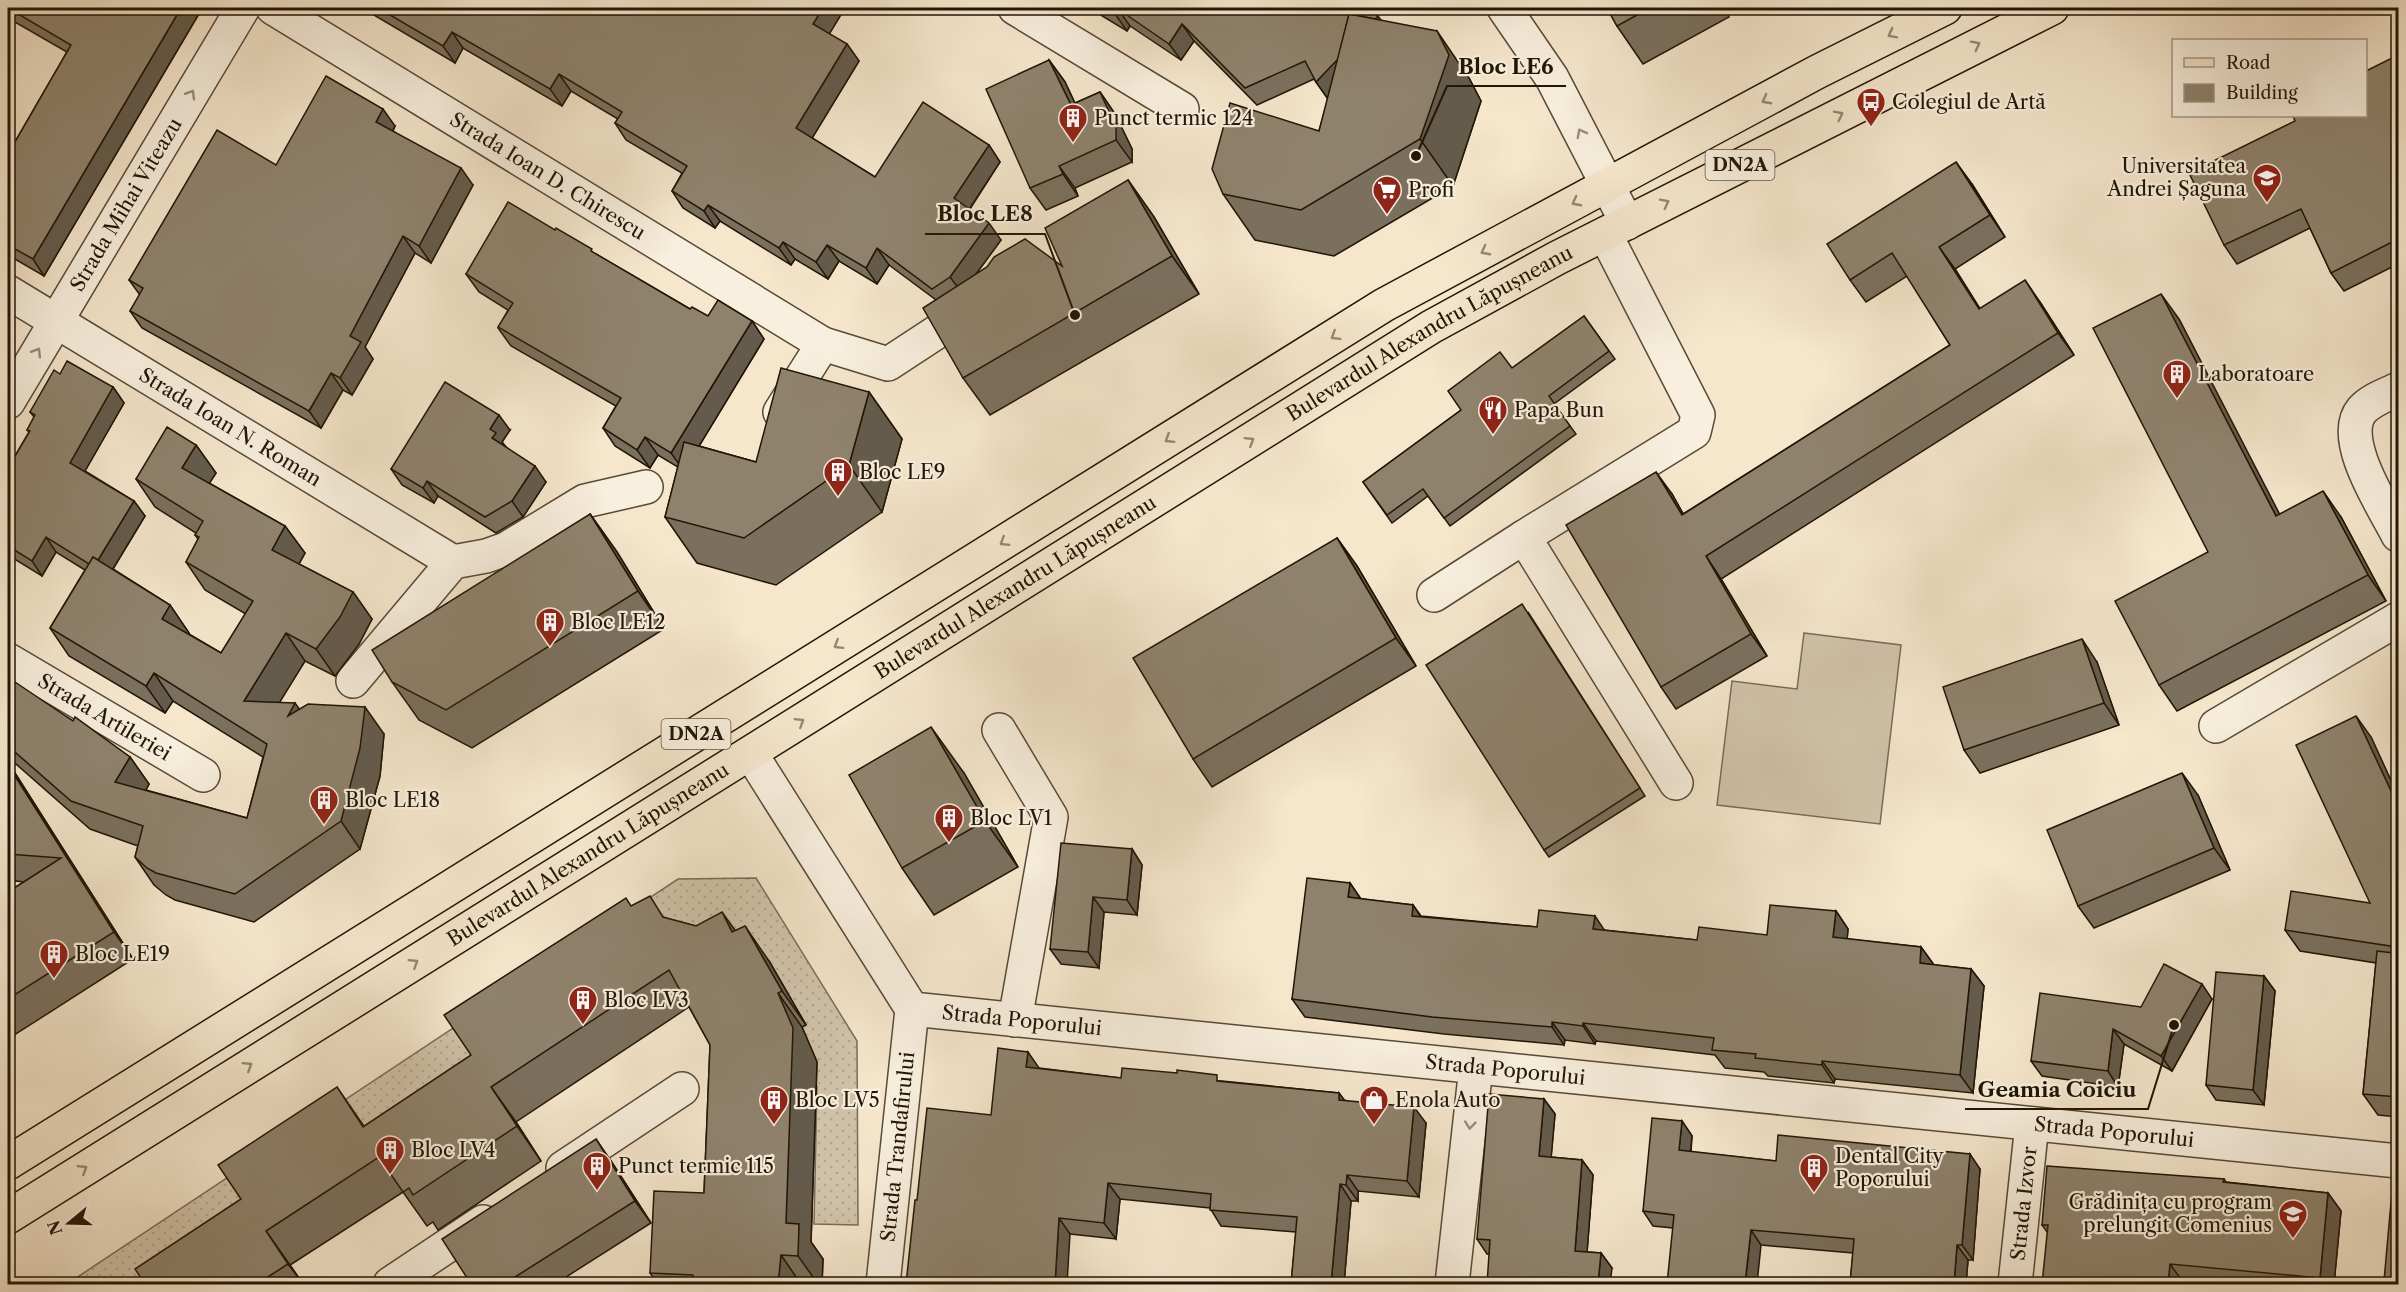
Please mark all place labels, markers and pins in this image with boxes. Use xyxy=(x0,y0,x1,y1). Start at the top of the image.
callout: Bloc LE6 xyxy=(1447,47,1566,86)
bus stop icon: Colegiul de Artă xyxy=(1855,86,1887,128)
place label: Colegiul de Artă xyxy=(1892,90,2046,114)
building icon: Punct termic 124 xyxy=(1057,102,1089,144)
place label: Punct termic 124 xyxy=(1094,106,1254,130)
place label: Universitatea Andrei Șaguna xyxy=(2106,154,2246,201)
school or university icon: Universitatea Andrei Șaguna xyxy=(2251,162,2283,204)
supermarket icon: Profi xyxy=(1371,174,1403,216)
place label: Profi xyxy=(1408,178,1455,202)
callout: Bloc LE8 xyxy=(925,195,1045,234)
building icon: Laboratoare xyxy=(2161,358,2193,400)
place label: Laboratoare xyxy=(2198,362,2314,386)
restaurant icon: Papa Bun xyxy=(1477,394,1509,436)
place label: Papa Bun xyxy=(1514,398,1605,422)
building icon: Bloc LE9 xyxy=(822,456,854,498)
place label: Bloc LE9 xyxy=(859,460,945,484)
building icon: Bloc LE12 xyxy=(534,606,566,648)
place label: Bloc LE12 xyxy=(571,610,666,634)
building icon: Bloc LE18 xyxy=(308,784,340,826)
place label: Bloc LE18 xyxy=(345,788,440,812)
building icon: Bloc LV1 xyxy=(933,802,965,844)
place label: Bloc LV1 xyxy=(970,806,1053,830)
building icon: Bloc LE19 xyxy=(38,938,70,980)
place label: Bloc LE19 xyxy=(75,942,170,966)
building icon: Bloc LV3 xyxy=(567,984,599,1026)
place label: Bloc LV3 xyxy=(604,988,689,1012)
callout: Geamia Coiciu xyxy=(1965,1070,2148,1109)
building icon: Bloc LV5 xyxy=(758,1084,790,1126)
shop icon: Enola Auto xyxy=(1358,1084,1390,1126)
place label: Bloc LV5 xyxy=(795,1088,880,1112)
place label: Enola Auto xyxy=(1395,1088,1501,1112)
building icon: Bloc LV4 xyxy=(374,1134,406,1176)
place label: Bloc LV4 xyxy=(411,1138,496,1162)
place label: Dental City Poporului xyxy=(1835,1144,1944,1191)
building icon: Punct termic 115 xyxy=(581,1150,613,1192)
building icon: Dental City Poporului xyxy=(1798,1152,1830,1194)
place label: Punct termic 115 xyxy=(618,1154,774,1178)
place label: Grădinița cu program prelungit Comenius xyxy=(2068,1190,2272,1237)
school or university icon: Grădinița cu program prelungit Comenius xyxy=(2277,1198,2309,1240)

